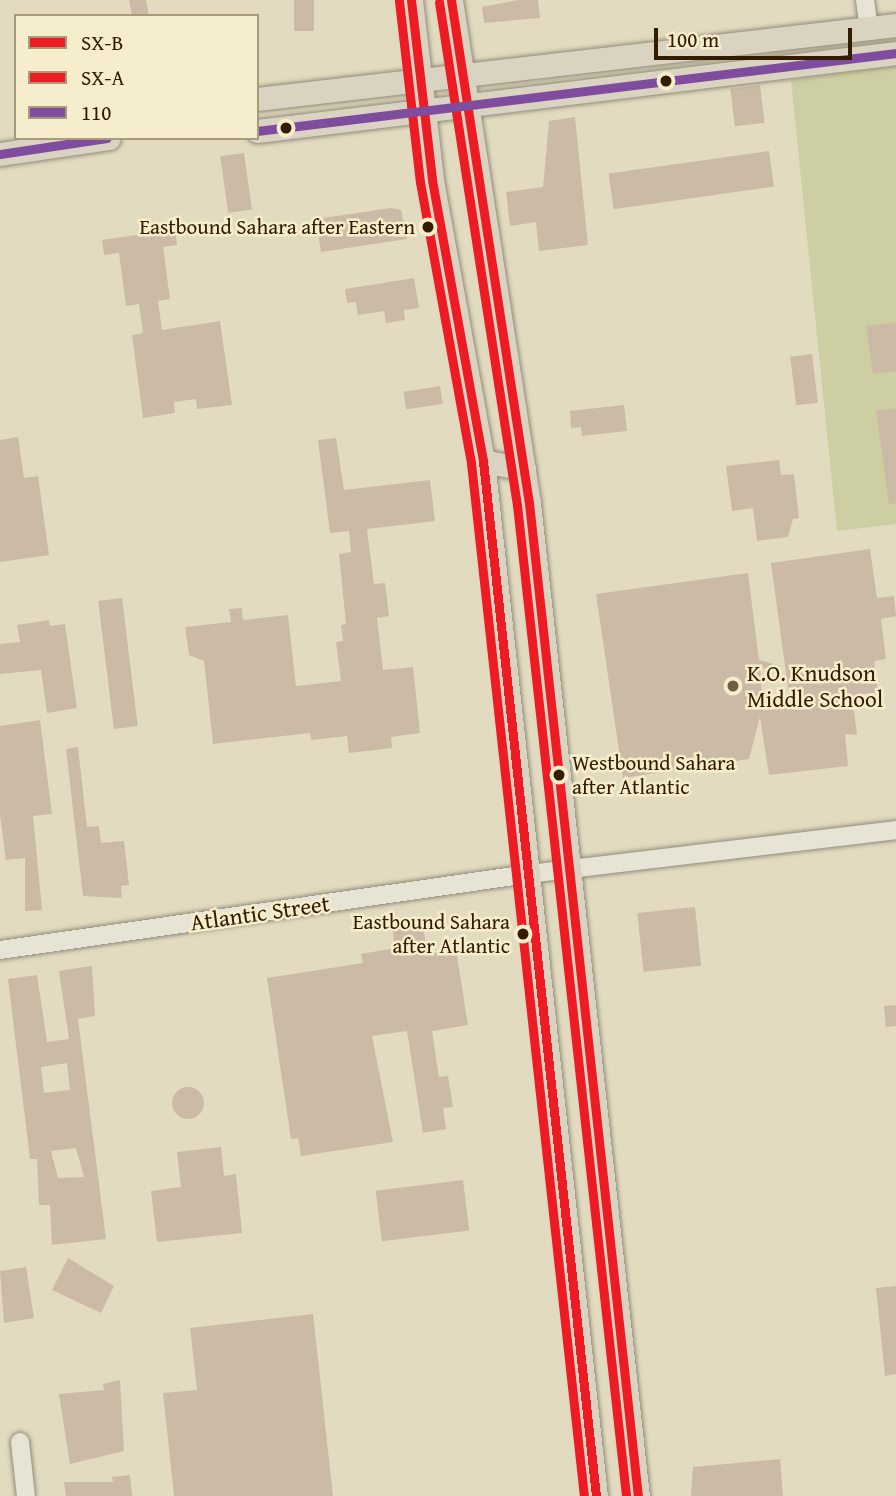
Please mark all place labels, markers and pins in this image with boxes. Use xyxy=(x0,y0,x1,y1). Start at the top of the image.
unlabelled marker xyxy=(659,74,673,88)
unlabelled marker xyxy=(279,121,293,135)
place label: Eastbound Sahara after Eastern xyxy=(139,214,415,240)
marker: Eastbound Sahara after Eastern xyxy=(421,220,435,234)
place label: K.O. Knudson Middle School xyxy=(747,659,883,713)
marker: K.O. Knudson Middle School xyxy=(725,678,741,694)
place label: Westbound Sahara after Atlantic xyxy=(572,750,735,800)
marker: Westbound Sahara after Atlantic xyxy=(552,768,566,782)
place label: Eastbound Sahara after Atlantic xyxy=(353,909,510,959)
marker: Eastbound Sahara after Atlantic xyxy=(516,927,530,941)

